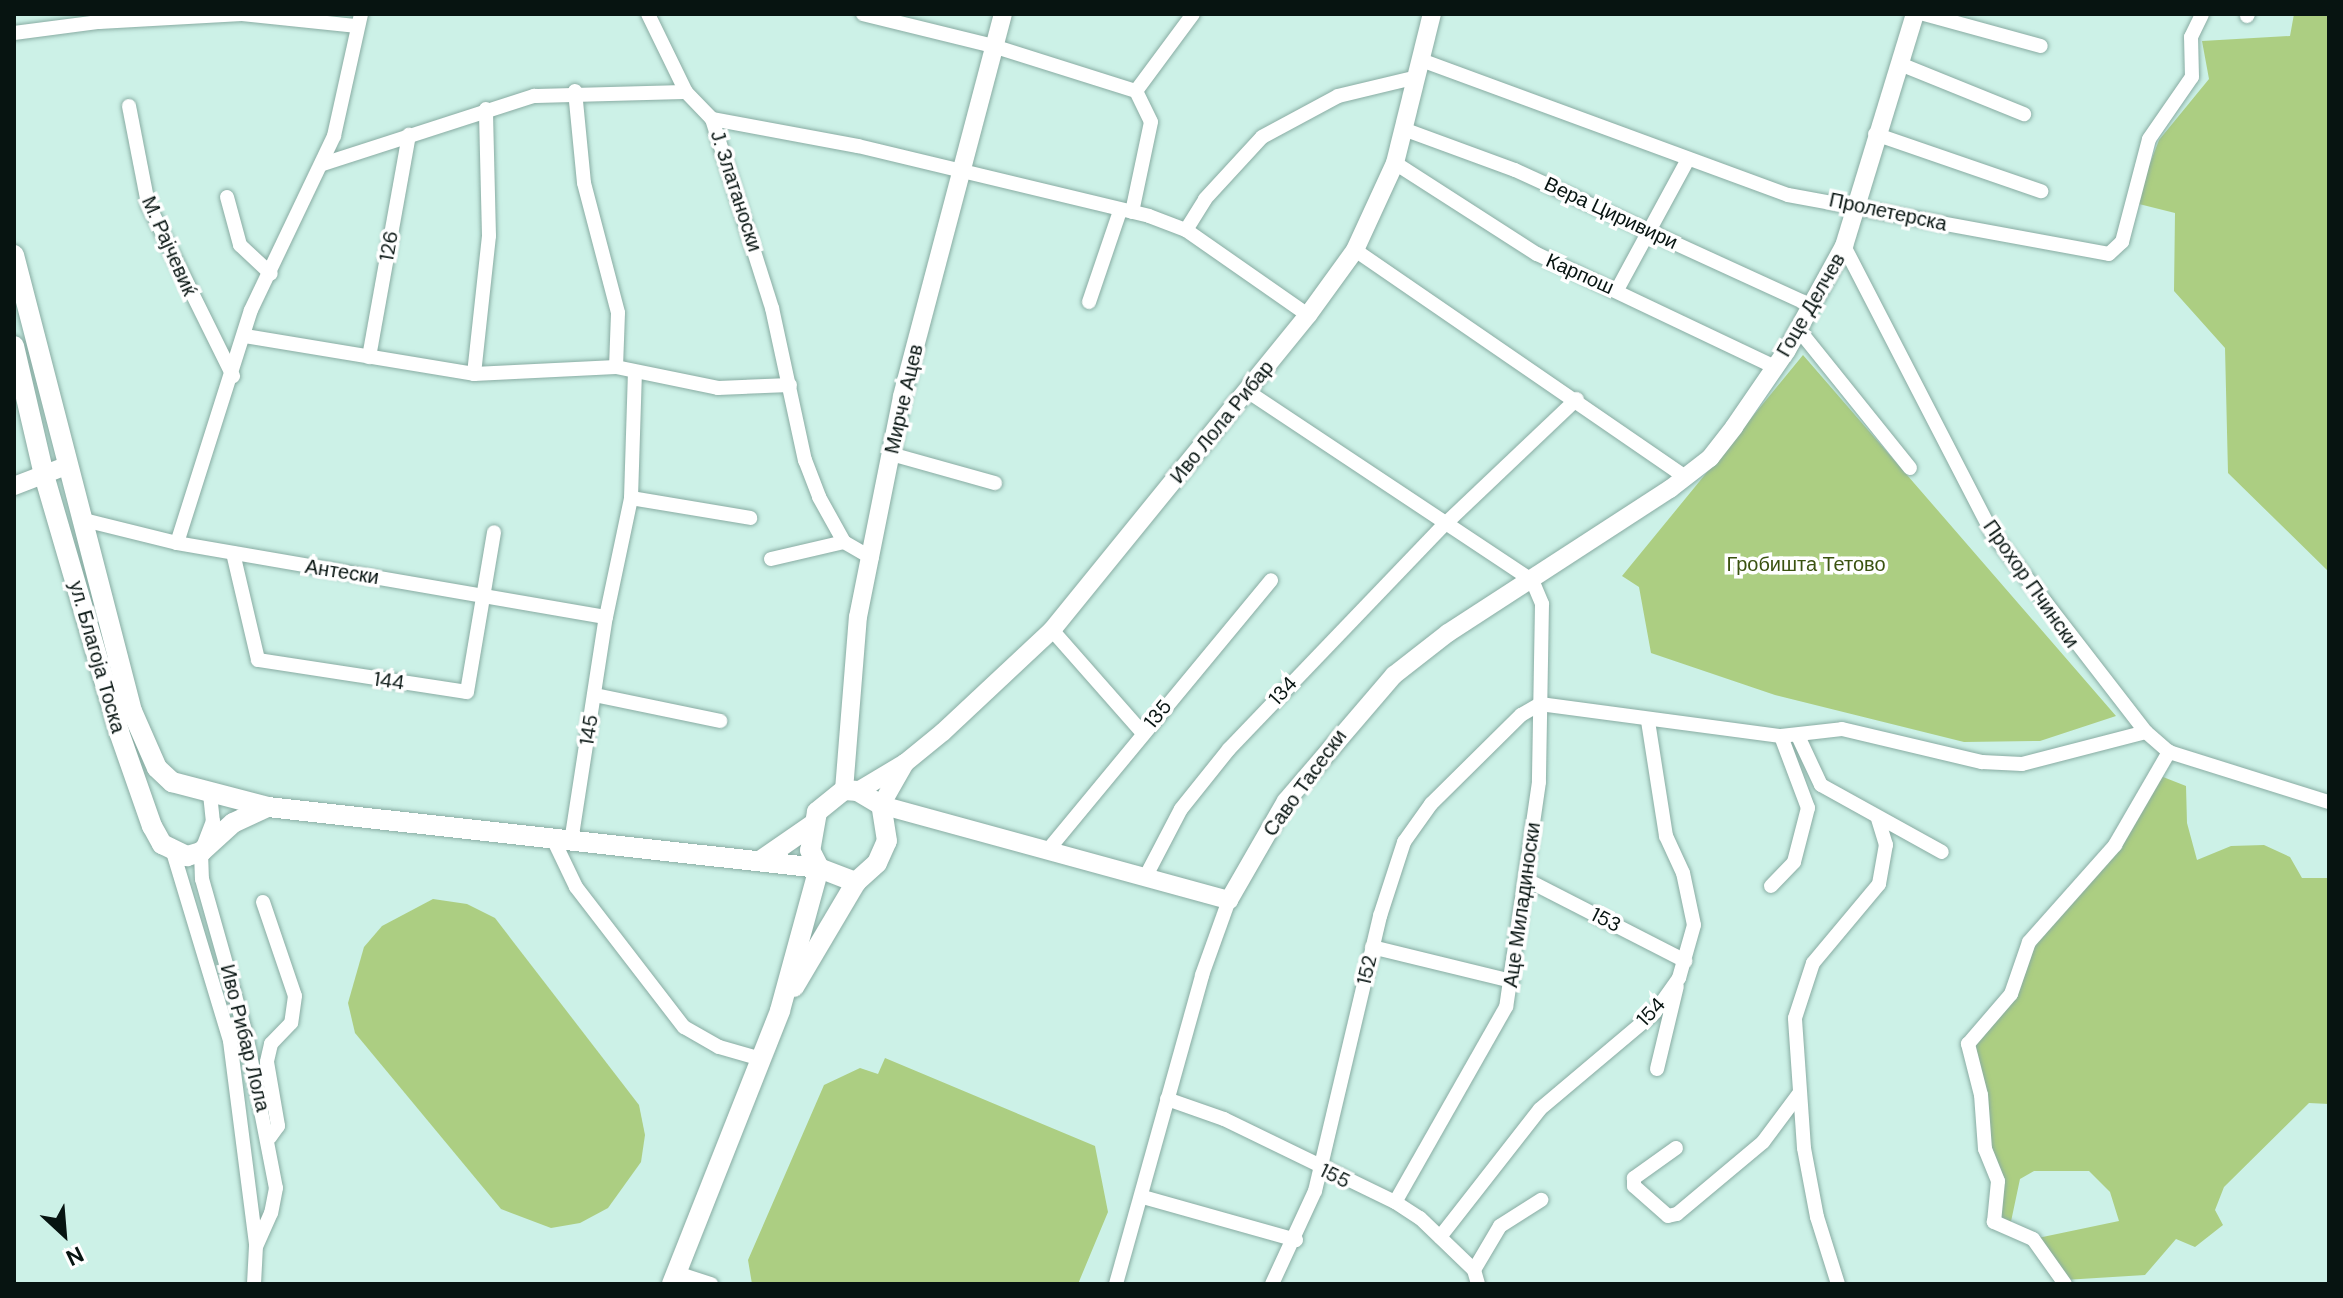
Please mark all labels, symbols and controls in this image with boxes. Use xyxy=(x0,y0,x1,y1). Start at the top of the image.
street label: Ј. Златаноски xyxy=(705,127,767,255)
street label: Вера Циривири xyxy=(1541,172,1681,254)
street label: Пролетерска xyxy=(1827,188,1949,236)
street label: М. Рајчевиќ xyxy=(136,193,202,299)
street label: 126 xyxy=(375,229,403,263)
street label: Карпош xyxy=(1542,248,1618,300)
street label: Гоце Делчев xyxy=(1772,249,1850,361)
street label: Мирче Ацев xyxy=(880,342,928,456)
street label: Иво Лола Рибар xyxy=(1165,356,1279,488)
street label: Прохор Пчински xyxy=(1978,515,2084,653)
park label: Гробишта Тетово xyxy=(1726,552,1886,576)
street label: Антески xyxy=(303,554,381,590)
street label: ул. Благоја Тоска xyxy=(64,578,130,736)
street label: 144 xyxy=(372,667,406,695)
street label: 134 xyxy=(1264,672,1302,710)
street label: 135 xyxy=(1139,695,1177,733)
street label: 145 xyxy=(575,713,603,747)
street label: Саво Тасески xyxy=(1258,725,1352,841)
street label: Аце Миладиноски xyxy=(1499,821,1545,989)
street label: 153 xyxy=(1587,902,1625,938)
street label: 152 xyxy=(1352,953,1382,987)
street label: Иво Рибар Лола xyxy=(215,962,275,1114)
street label: 154 xyxy=(1632,993,1670,1031)
street label: 155 xyxy=(1316,1158,1354,1194)
north arrow xyxy=(24,1194,104,1274)
text: N xyxy=(61,1239,88,1273)

